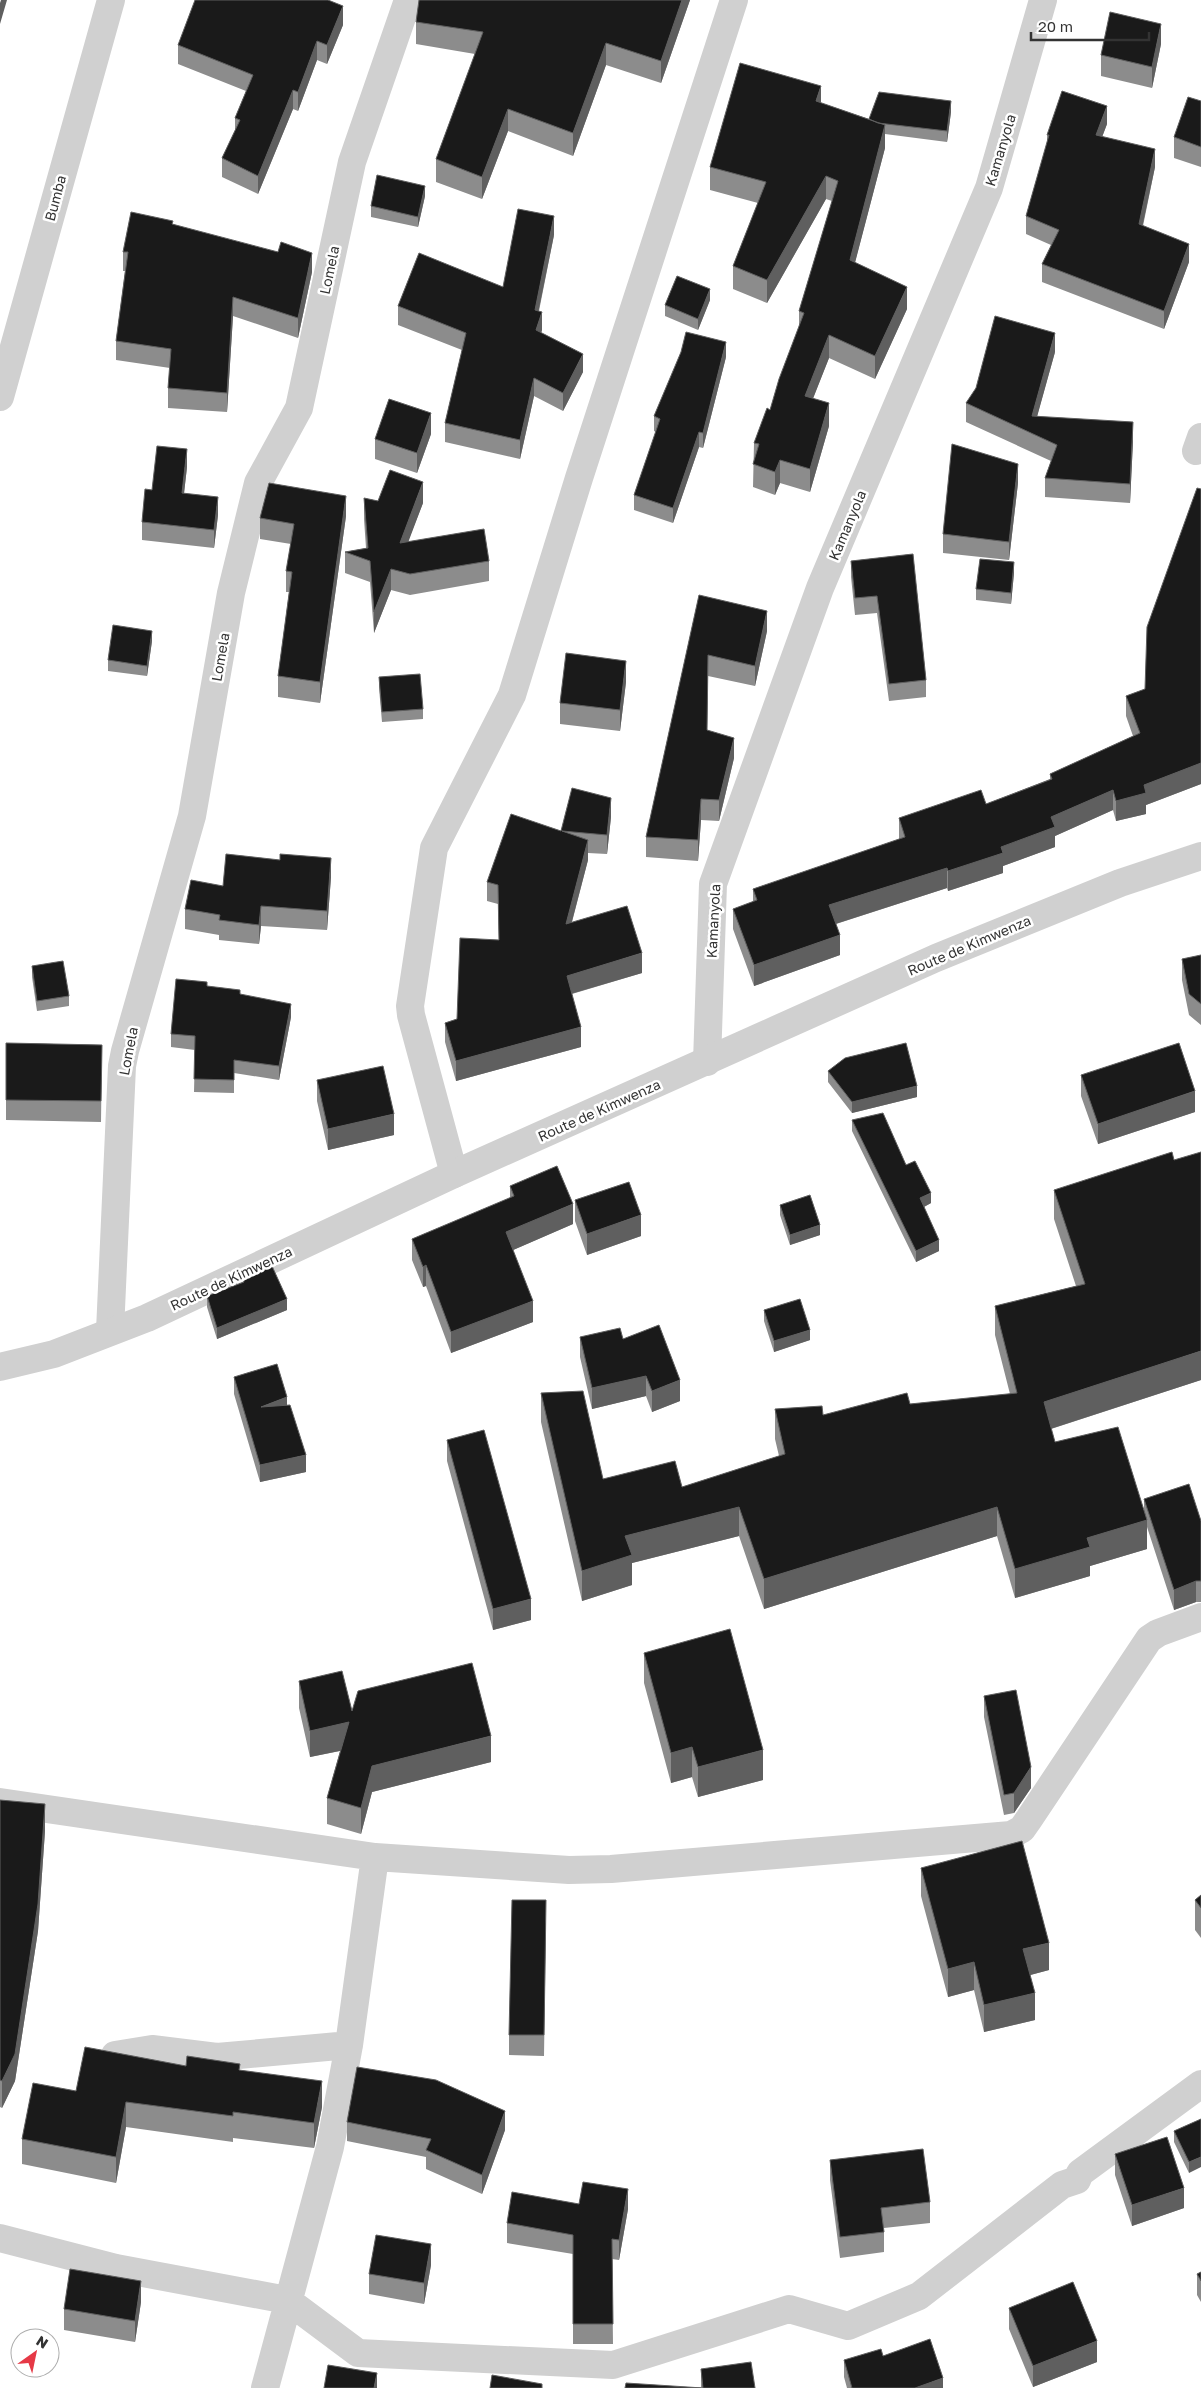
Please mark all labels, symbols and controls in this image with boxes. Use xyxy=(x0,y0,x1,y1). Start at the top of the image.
scale bar xyxy=(1031,10,1148,42)
text: 20 m xyxy=(1038,17,1073,35)
street label: Kamanyola xyxy=(981,112,1019,188)
street label: Bumba xyxy=(41,173,69,223)
street label: Lomela xyxy=(316,244,342,296)
street label: Kamanyola xyxy=(825,487,869,563)
street label: Lomela xyxy=(207,631,233,683)
street label: Kamanyola xyxy=(703,883,723,959)
street label: Route de Kimwenza xyxy=(905,911,1033,979)
street label: Lomela xyxy=(115,1025,141,1077)
street label: Route de Kimwenza xyxy=(535,1075,663,1145)
street label: Route de Kimwenza xyxy=(167,1242,295,1314)
north arrow xyxy=(10,2328,60,2378)
text: N xyxy=(33,2332,51,2352)

